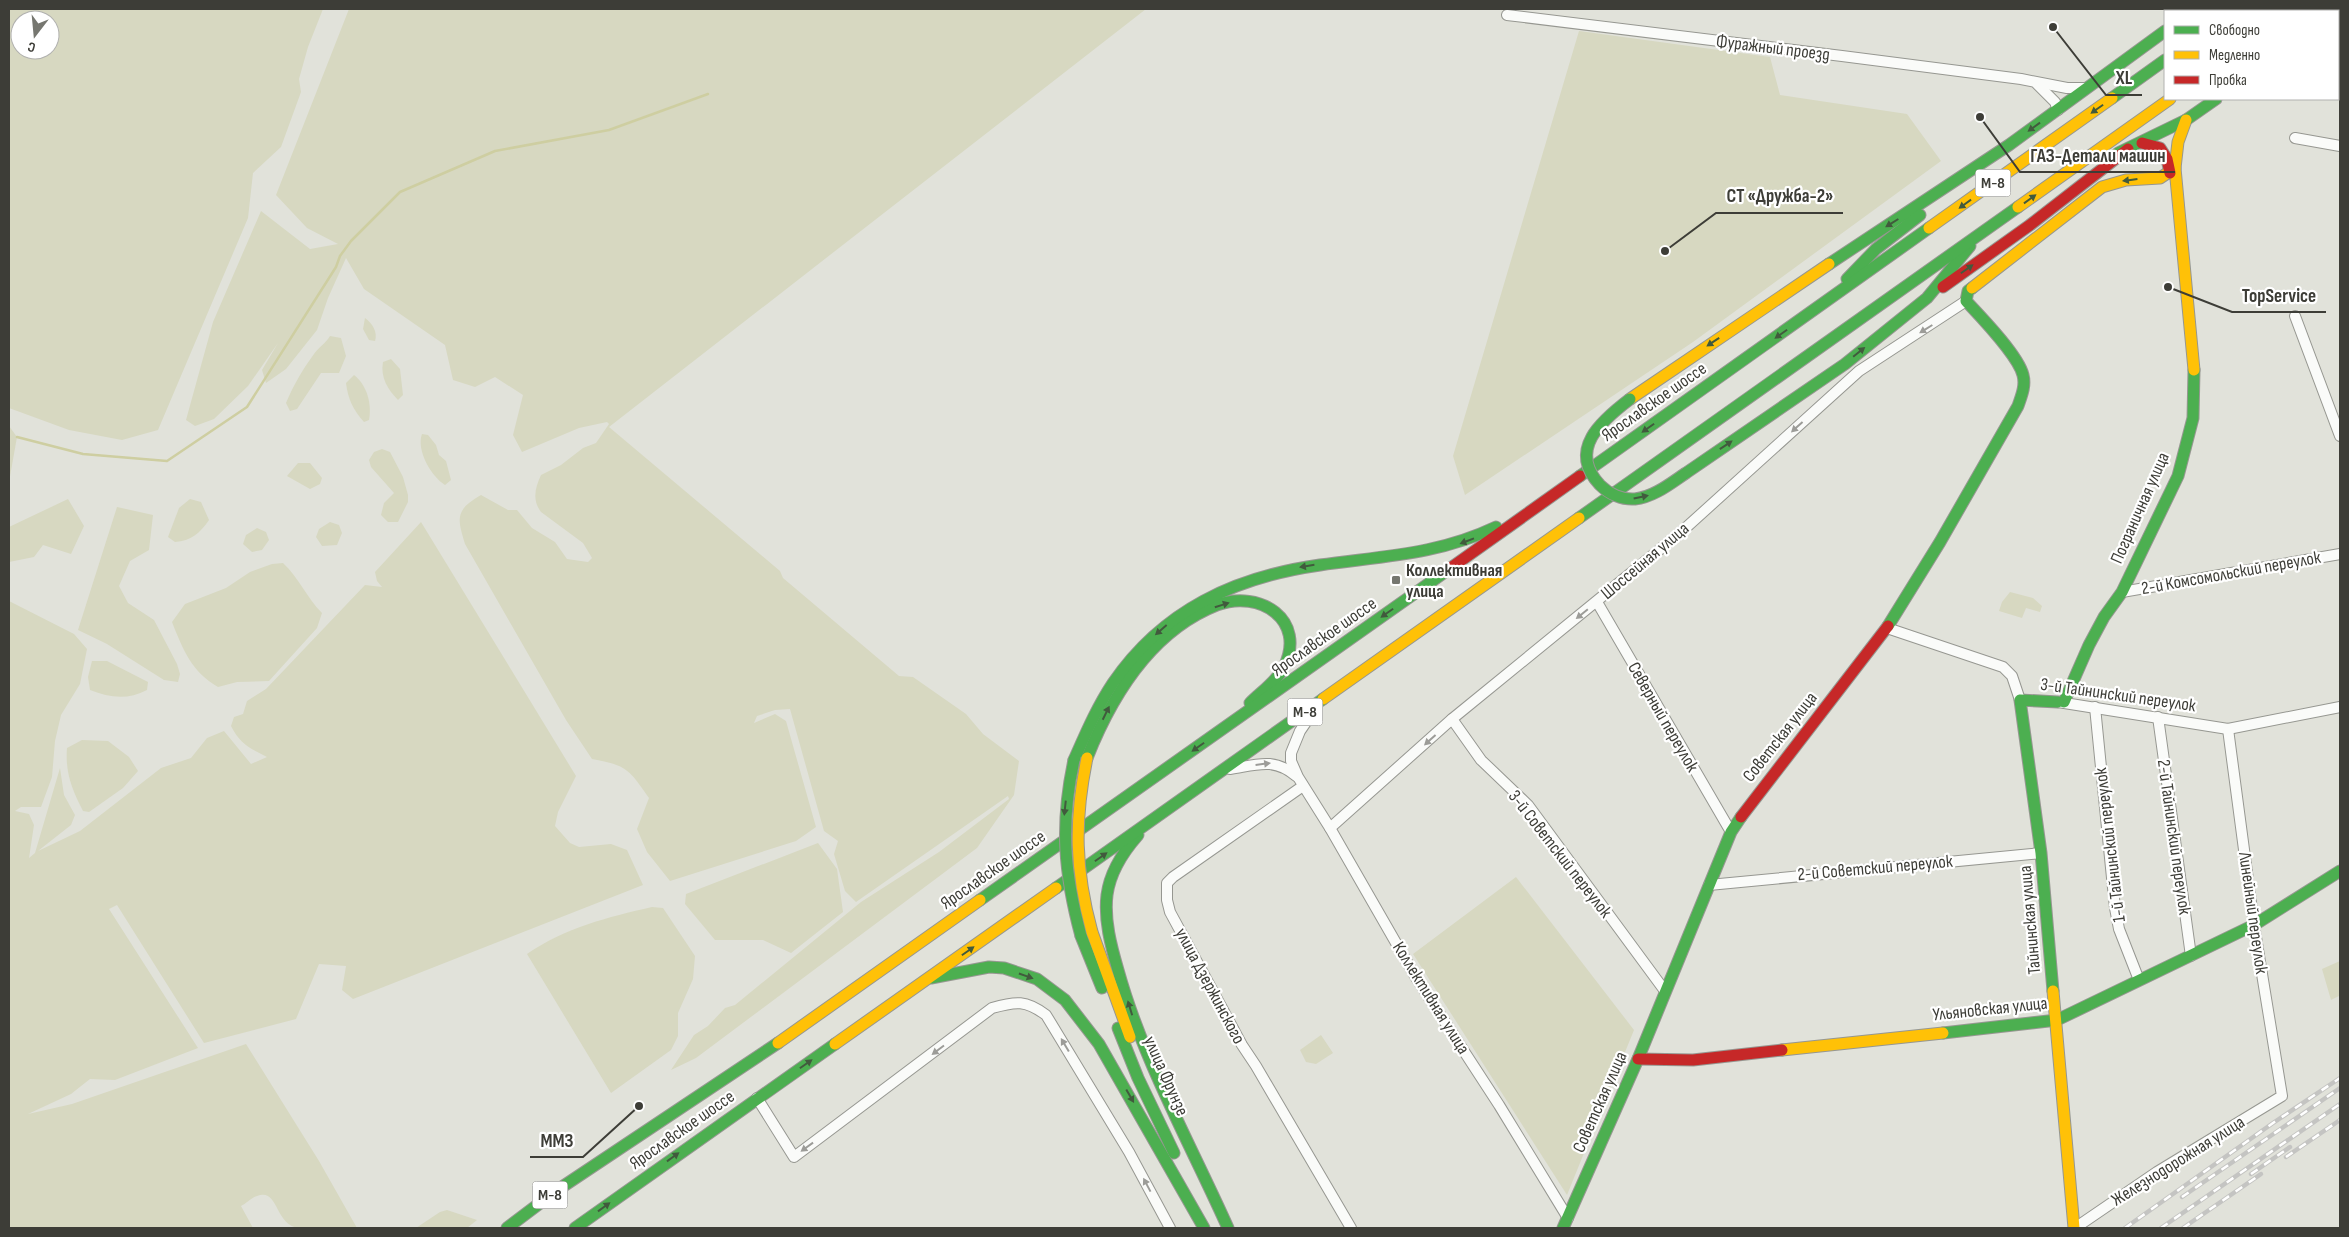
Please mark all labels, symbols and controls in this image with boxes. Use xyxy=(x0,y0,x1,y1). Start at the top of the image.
north arrow xyxy=(10,10,60,60)
legend xyxy=(2164,10,2339,100)
text: Свободно xyxy=(2209,21,2260,40)
street label: Фуражный проезд xyxy=(1715,31,1831,65)
text: С xyxy=(26,38,37,56)
text: Медленно xyxy=(2209,46,2260,65)
callout: XL xyxy=(2106,61,2142,95)
text: XL xyxy=(2115,67,2133,90)
text: Пробка xyxy=(2209,71,2247,90)
one-way arrow xyxy=(2090,104,2104,114)
one-way arrow xyxy=(2027,122,2041,132)
callout: ГАЗ-Детали машин xyxy=(2020,138,2175,172)
text: ГАЗ-Детали машин xyxy=(2030,145,2166,168)
road number: М-8 xyxy=(1976,170,2010,197)
one-way arrow xyxy=(2122,176,2138,184)
callout: СТ «Дружба-2» xyxy=(1716,179,1843,213)
text: СТ «Дружба-2» xyxy=(1727,185,1833,208)
one-way arrow xyxy=(2023,194,2037,204)
one-way arrow xyxy=(1958,199,1972,209)
one-way arrow xyxy=(1885,218,1899,227)
one-way arrow xyxy=(1960,264,1974,274)
callout: TopService xyxy=(2232,278,2326,312)
text: TopService xyxy=(2242,285,2316,308)
one-way arrow xyxy=(1919,324,1932,334)
one-way arrow xyxy=(1774,329,1788,339)
one-way arrow xyxy=(1707,337,1720,347)
one-way arrow xyxy=(1852,347,1865,358)
street label: Ярославское шоссе xyxy=(1598,358,1710,446)
one-way arrow xyxy=(1791,421,1803,433)
one-way arrow xyxy=(1642,422,1655,433)
one-way arrow xyxy=(1719,440,1733,450)
street label: Пограничная улица xyxy=(2106,449,2174,567)
one-way arrow xyxy=(1633,493,1648,501)
street label: Шоссейная улица xyxy=(1597,518,1693,604)
one-way arrow xyxy=(1459,537,1474,545)
street label: 2-й Комсомольский переулок xyxy=(2140,547,2322,599)
place label: Коллективная улица xyxy=(1406,560,1502,602)
one-way arrow xyxy=(1299,563,1315,571)
marker: Коллективная улица xyxy=(1390,574,1402,586)
street label: Ярославское шоссе xyxy=(1268,593,1380,681)
one-way arrow xyxy=(1215,600,1230,608)
one-way arrow xyxy=(1381,608,1394,618)
one-way arrow xyxy=(1576,608,1589,619)
one-way arrow xyxy=(1155,624,1167,636)
street label: Северный переулок xyxy=(1623,658,1703,776)
street label: 3-й Тайнинский переулок xyxy=(2039,674,2197,716)
street label: Советская улица xyxy=(1738,688,1822,786)
road number: М-8 xyxy=(1288,699,1322,726)
one-way arrow xyxy=(1102,706,1110,720)
one-way arrow xyxy=(1424,734,1436,746)
one-way arrow xyxy=(1191,742,1205,752)
street label: 2-й Тайнинский переулок xyxy=(2153,758,2195,916)
one-way arrow xyxy=(1255,760,1271,768)
street label: 1-й Тайнинский переулок xyxy=(2090,766,2130,923)
street label: 3-й Советский переулок xyxy=(1504,786,1616,922)
one-way arrow xyxy=(1061,800,1069,816)
street label: Ярославское шоссе xyxy=(937,826,1049,914)
street label: Линейный переулок xyxy=(2234,850,2272,975)
street label: 2-й Советский переулок xyxy=(1797,851,1954,885)
one-way arrow xyxy=(1094,852,1108,862)
street label: Тайнинская улица xyxy=(2015,865,2045,975)
street label: улица Дзержинского xyxy=(1171,925,1249,1047)
street label: Коллективная улица xyxy=(1388,938,1474,1058)
one-way arrow xyxy=(962,946,975,956)
one-way arrow xyxy=(1019,972,1034,980)
street label: Ульяновская улица xyxy=(1932,993,2048,1025)
one-way arrow xyxy=(1126,1000,1134,1015)
street label: улица Фрунзе xyxy=(1139,1033,1193,1119)
one-way arrow xyxy=(1060,1039,1069,1052)
one-way arrow xyxy=(931,1045,945,1055)
street label: Советская улица xyxy=(1568,1048,1632,1156)
one-way arrow xyxy=(799,1059,813,1069)
street label: Ярославское шоссе xyxy=(626,1086,738,1174)
one-way arrow xyxy=(1125,1090,1134,1103)
street label: Железнодорожная улица xyxy=(2108,1112,2248,1210)
callout: ММЗ xyxy=(530,1123,583,1157)
text: ММЗ xyxy=(541,1130,574,1153)
one-way arrow xyxy=(800,1142,814,1152)
one-way arrow xyxy=(666,1152,680,1162)
one-way arrow xyxy=(1143,1178,1151,1193)
road number: М-8 xyxy=(532,1182,568,1208)
one-way arrow xyxy=(597,1202,611,1212)

